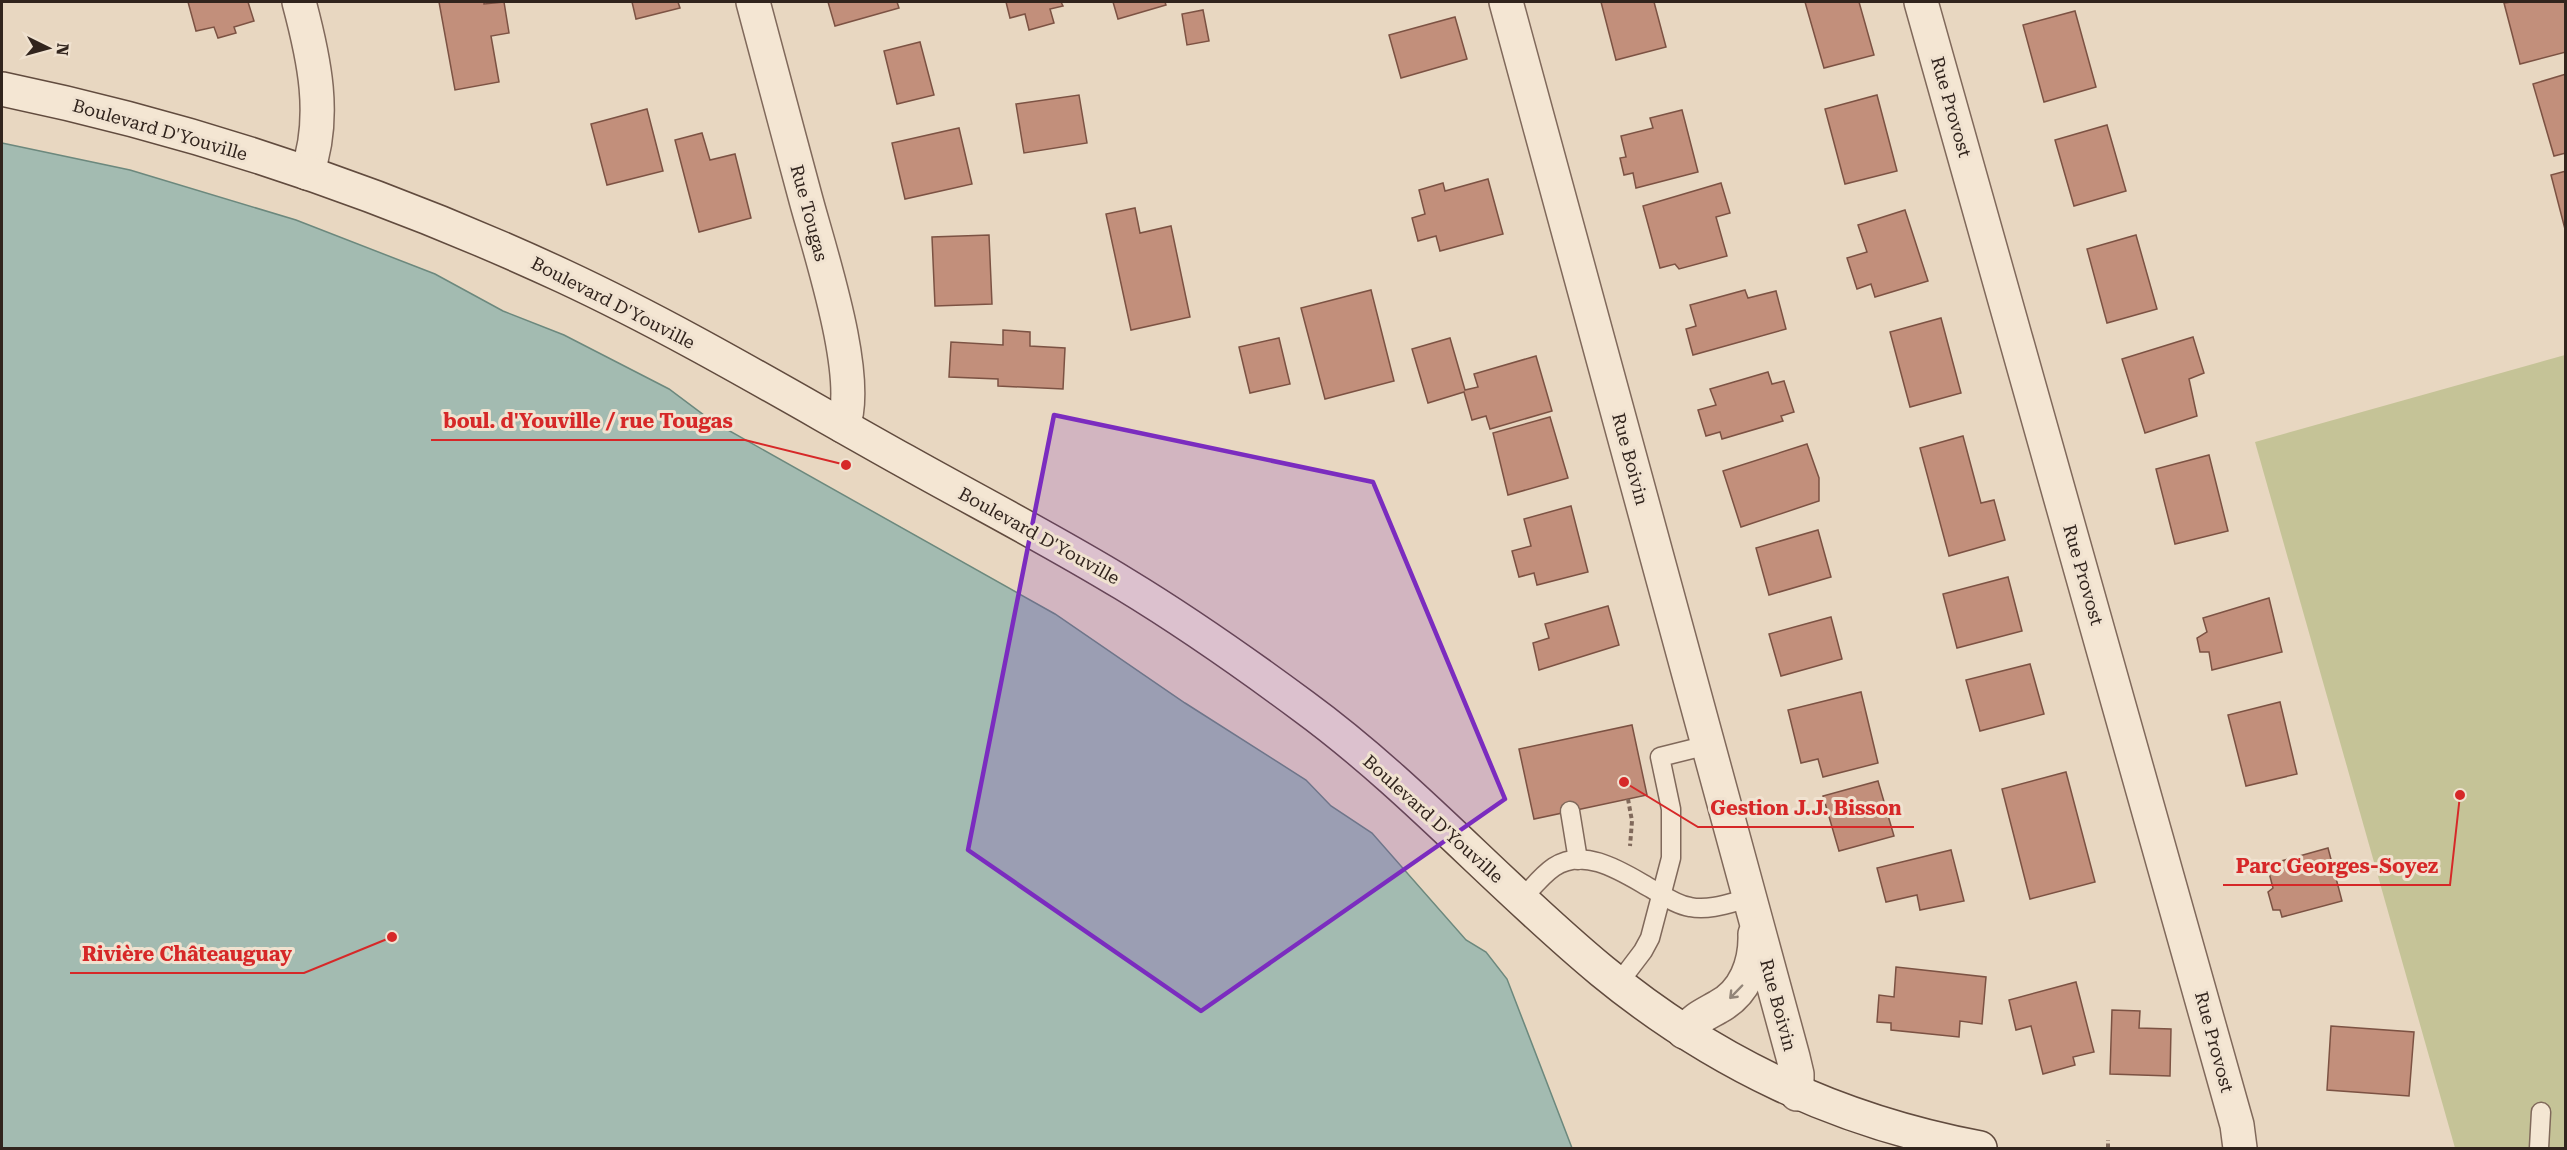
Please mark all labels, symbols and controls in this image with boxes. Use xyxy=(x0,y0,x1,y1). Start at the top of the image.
north arrow xyxy=(18,18,78,78)
text: N xyxy=(52,42,72,56)
street label: Rue Provost xyxy=(1927,54,1976,160)
street label: Boulevard D'Youville xyxy=(70,94,250,165)
street label: Rue Tougas xyxy=(786,162,832,264)
street label: Boulevard D'Youville xyxy=(528,252,699,353)
callout: boul. d'Youville / rue Tougas xyxy=(431,402,745,440)
text: boul. d'Youville / rue Tougas xyxy=(443,409,733,433)
street label: Rue Boivin xyxy=(1608,410,1653,508)
street label: Boulevard D'Youville xyxy=(955,483,1124,589)
street label: Rue Provost xyxy=(2059,522,2108,628)
street label: Boulevard D'Youville xyxy=(1359,750,1508,887)
callout: Gestion J.J. Bisson xyxy=(1698,789,1914,827)
text: Gestion J.J. Bisson xyxy=(1710,796,1902,820)
callout: Parc Georges-Soyez xyxy=(2223,847,2450,885)
text: Parc Georges-Soyez xyxy=(2236,854,2438,878)
callout: Rivière Châteauguay xyxy=(70,935,304,973)
text: Rivière Châteauguay xyxy=(82,942,292,966)
street label: Rue Boivin xyxy=(1756,956,1801,1054)
one-way arrow xyxy=(1729,984,1744,999)
street label: Rue Provost xyxy=(2191,989,2238,1095)

